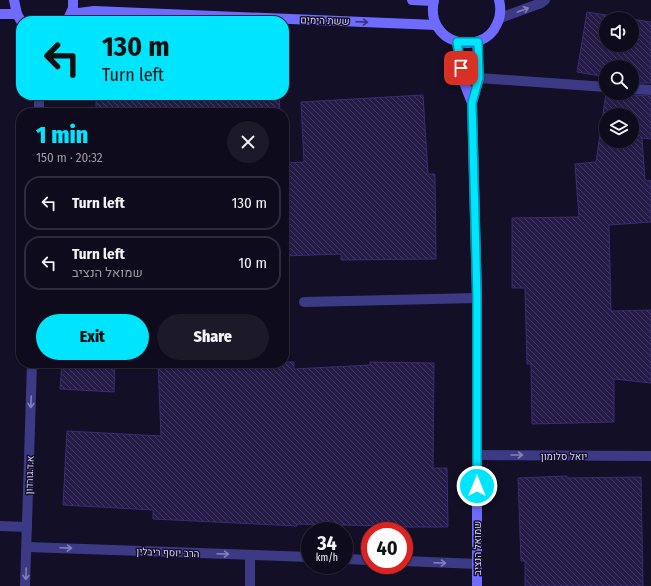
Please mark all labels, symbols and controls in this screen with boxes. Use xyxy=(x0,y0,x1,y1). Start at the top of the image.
one-way arrow xyxy=(516,5,528,13)
map controls xyxy=(599,12,639,148)
button: sound xyxy=(599,12,639,52)
street label: ששת הימים xyxy=(300,14,350,28)
one-way arrow xyxy=(355,18,368,25)
text: 130 m xyxy=(102,30,170,63)
icon: left xyxy=(36,32,88,84)
pin xyxy=(444,51,478,85)
icon: arrive xyxy=(450,57,472,79)
button: search xyxy=(599,60,639,100)
text: Turn left xyxy=(102,64,164,86)
button: layers xyxy=(599,108,639,148)
text: 1 min xyxy=(36,121,88,149)
button: close xyxy=(227,121,269,163)
text: 150 m · 20:32 xyxy=(36,150,103,165)
icon: left xyxy=(38,192,60,214)
text: Turn left xyxy=(72,194,125,212)
text: 130 m xyxy=(232,194,267,212)
text: Turn left xyxy=(72,245,125,263)
icon: left xyxy=(38,252,60,274)
text: 10 m xyxy=(238,254,267,272)
text: שמואל הנציב xyxy=(72,265,143,280)
button: Exit xyxy=(36,314,149,360)
button: Share xyxy=(157,314,269,360)
one-way arrow xyxy=(27,395,35,408)
street label: יואל סלומון xyxy=(541,451,587,463)
one-way arrow xyxy=(510,452,523,459)
street label: א.ד.גורדון xyxy=(23,456,37,495)
position arrow xyxy=(456,465,498,507)
street label: שמואל הנציב xyxy=(472,521,484,575)
speed limit sign: 40 xyxy=(361,522,413,574)
text: 34 xyxy=(317,531,337,555)
one-way arrow xyxy=(59,545,72,552)
street label: הרב יוסף ריבלין xyxy=(136,546,200,560)
one-way arrow xyxy=(216,550,229,558)
text: km/h xyxy=(316,552,338,564)
one-way arrow xyxy=(433,559,446,566)
one-way arrow xyxy=(22,567,29,580)

